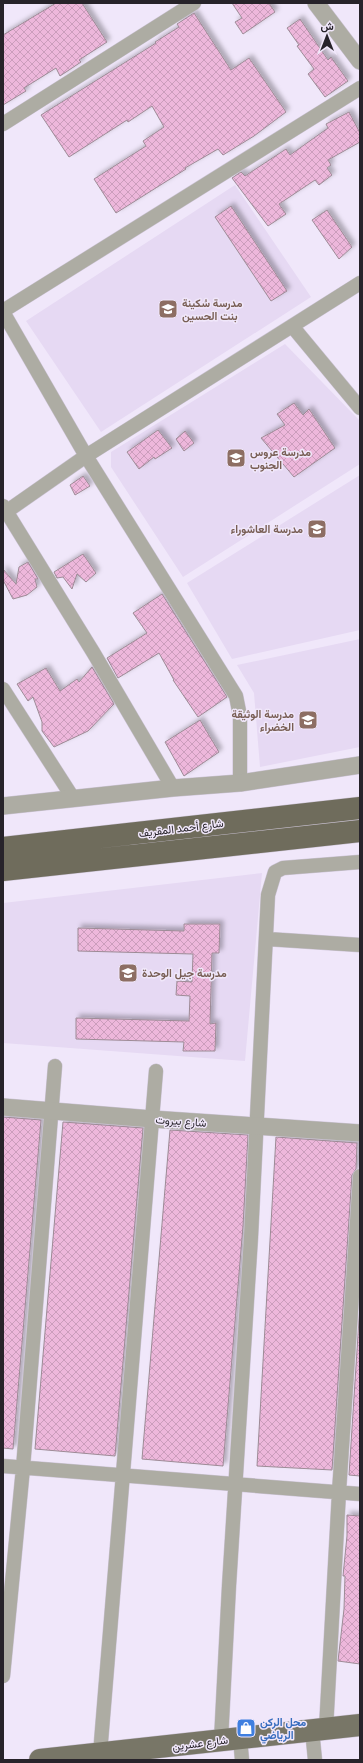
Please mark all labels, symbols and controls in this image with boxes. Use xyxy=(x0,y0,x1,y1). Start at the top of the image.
north arrow xyxy=(307,16,347,56)
text: ش xyxy=(320,18,334,33)
place label: مدرسة سُكينة بنت الحسين xyxy=(182,295,243,323)
school or university icon: مدرسة سُكينة بنت الحسين xyxy=(157,298,179,320)
place label: مدرسة عروس الجنوب xyxy=(250,444,311,472)
school or university icon: مدرسة عروس الجنوب xyxy=(225,447,247,469)
school or university icon: مدرسة العاشوراء xyxy=(306,518,328,540)
place label: مدرسة العاشوراء xyxy=(230,521,303,536)
place label: مدرسة الوثيقة الخضراء xyxy=(232,706,294,734)
school or university icon: مدرسة الوثيقة الخضراء xyxy=(297,709,319,731)
street label: شارع أحمد المقريف xyxy=(138,815,225,841)
school or university icon: مدرسة جيل الوحدة xyxy=(117,962,139,984)
place label: مدرسة جيل الوحدة xyxy=(142,965,227,980)
street label: شارع بيروت xyxy=(155,1111,207,1131)
place label: محل الركن الرياضي xyxy=(260,1714,306,1744)
shop icon: محل الركن الرياضي xyxy=(235,1717,257,1739)
street label: شارع عشرين xyxy=(171,1732,229,1754)

